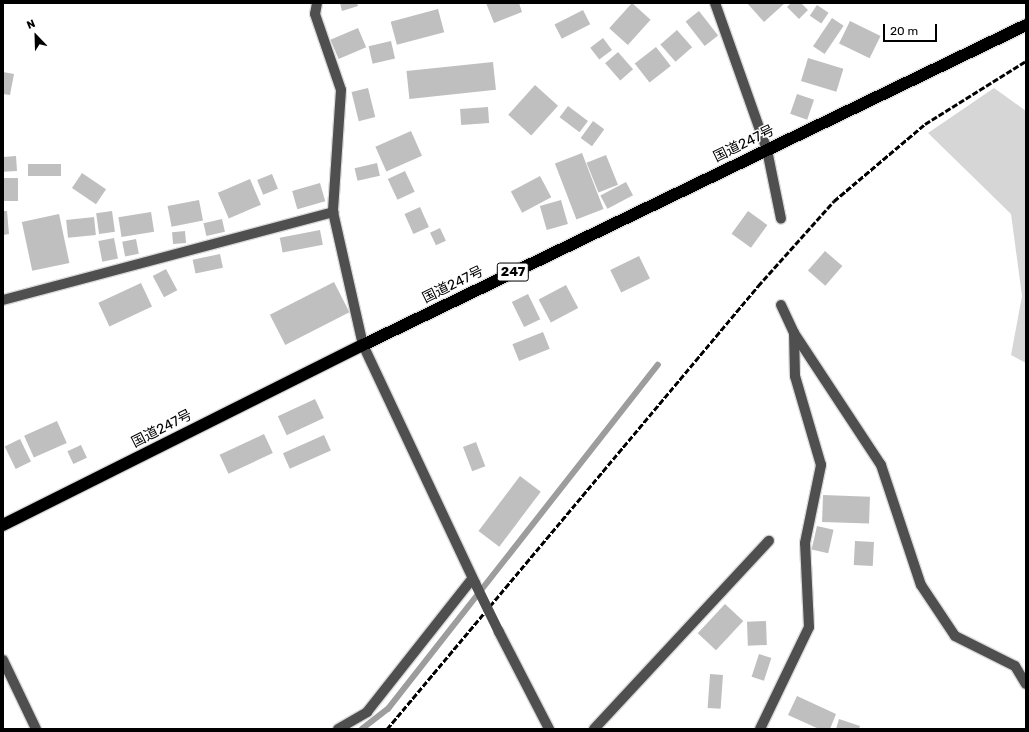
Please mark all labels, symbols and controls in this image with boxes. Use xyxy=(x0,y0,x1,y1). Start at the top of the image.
north arrow xyxy=(16,16,56,56)
scale bar xyxy=(885,16,939,42)
text: N xyxy=(25,17,37,32)
text: 20 m xyxy=(890,24,918,38)
street label: 国道247号 xyxy=(711,122,777,166)
road number: 247 xyxy=(496,261,530,283)
street label: 国道247号 xyxy=(420,263,486,307)
street label: 国道247号 xyxy=(129,407,195,451)

